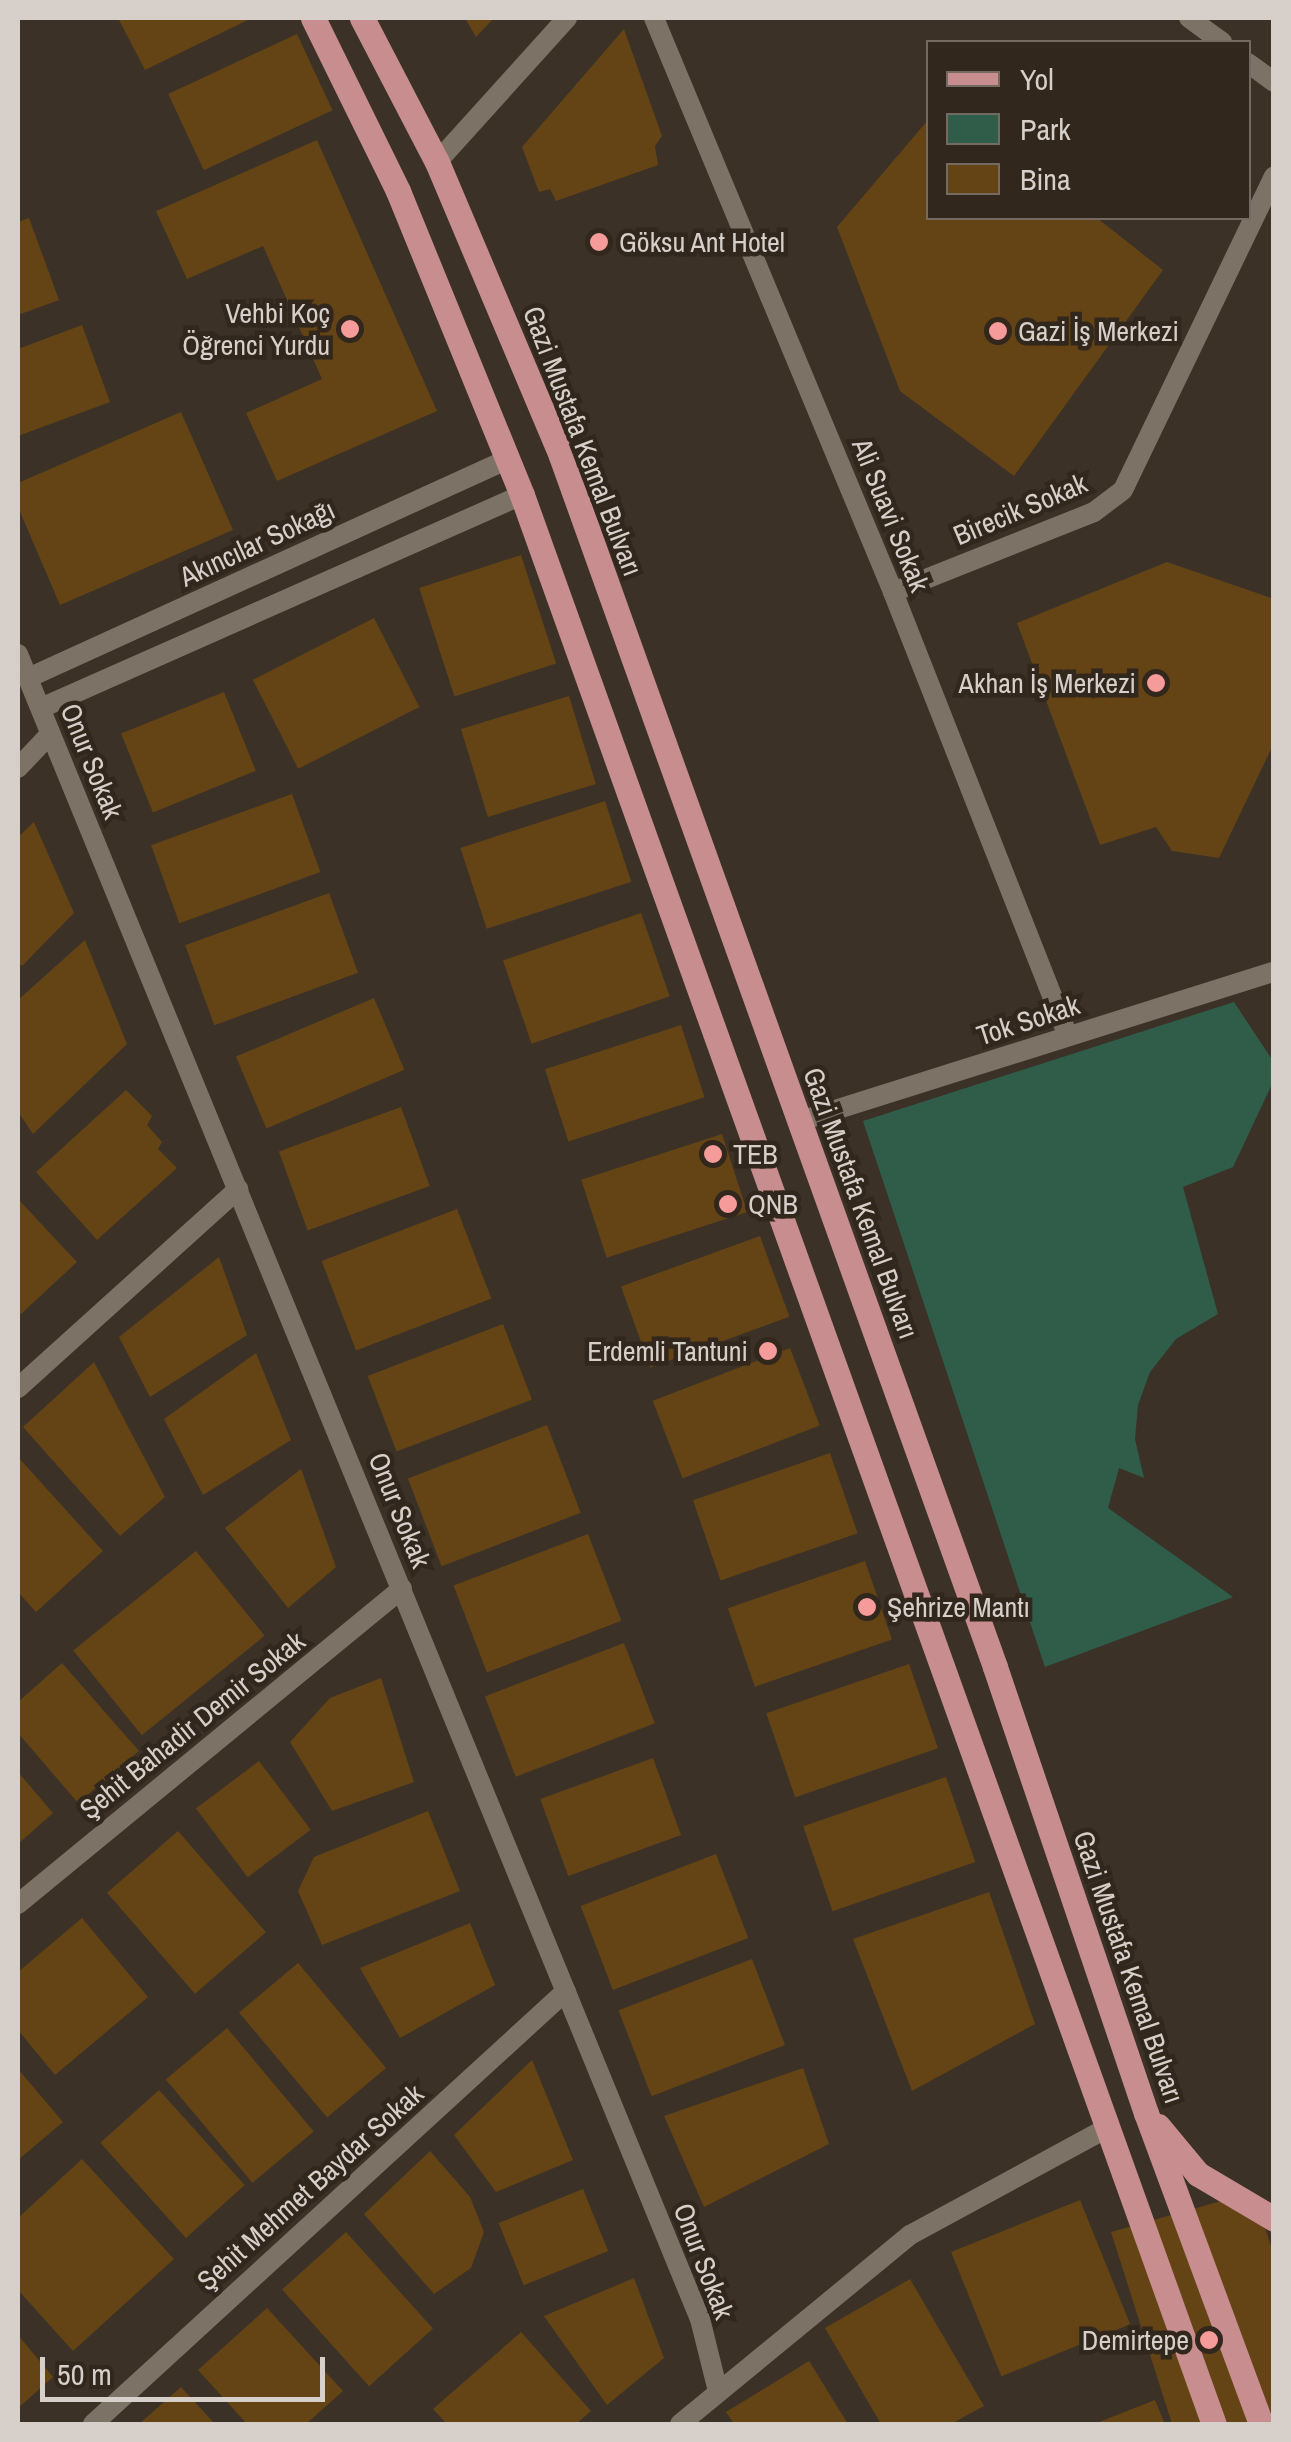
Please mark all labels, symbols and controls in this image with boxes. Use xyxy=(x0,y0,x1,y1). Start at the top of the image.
legend xyxy=(926,40,1251,220)
text: Yol xyxy=(1020,59,1054,99)
text: Park xyxy=(1020,109,1071,149)
text: Bina xyxy=(1020,159,1071,199)
place label: Göksu Ant Hotel xyxy=(619,225,786,259)
marker: Göksu Ant Hotel xyxy=(588,231,610,253)
place label: Vehbi Koç Öğrenci Yurdu xyxy=(182,296,330,362)
street label: Gazi Mustafa Kemal Bulvarı xyxy=(516,302,650,580)
place label: Gazi İş Merkezi xyxy=(1018,314,1179,348)
marker: Vehbi Koç Öğrenci Yurdu xyxy=(339,318,361,340)
marker: Gazi İş Merkezi xyxy=(987,320,1009,342)
street label: Ali Suavi Sokak xyxy=(845,434,937,596)
street label: Birecik Sokak xyxy=(948,466,1092,552)
street label: Akıncılar Sokağı xyxy=(174,492,340,594)
place label: Akhan İş Merkezi xyxy=(959,666,1136,700)
marker: Akhan İş Merkezi xyxy=(1145,672,1167,694)
street label: Onur Sokak xyxy=(54,699,130,823)
street label: Tok Sokak xyxy=(972,988,1084,1052)
street label: Gazi Mustafa Kemal Bulvarı xyxy=(796,1063,926,1343)
place label: TEB xyxy=(733,1137,778,1171)
marker: TEB xyxy=(702,1143,724,1165)
place label: QNB xyxy=(748,1187,798,1221)
marker: QNB xyxy=(717,1193,739,1215)
place label: Erdemli Tantuni xyxy=(587,1334,748,1368)
marker: Erdemli Tantuni xyxy=(757,1340,779,1362)
street label: Onur Sokak xyxy=(362,1448,438,1572)
place label: Şehrize Mantı xyxy=(887,1590,1030,1624)
marker: Şehrize Mantı xyxy=(856,1596,878,1618)
street label: Şehit Bahadir Demir Sokak xyxy=(73,1624,311,1826)
street label: Gazi Mustafa Kemal Bulvarı xyxy=(1067,1826,1191,2108)
street label: Şehit Mehmet Baydar Sokak xyxy=(190,2077,430,2297)
street label: Onur Sokak xyxy=(667,2198,741,2324)
place label: Demirtepe xyxy=(1082,2323,1189,2357)
marker: Demirtepe xyxy=(1198,2329,1220,2351)
scale bar xyxy=(45,2337,330,2399)
text: 50 m xyxy=(57,2354,112,2394)

